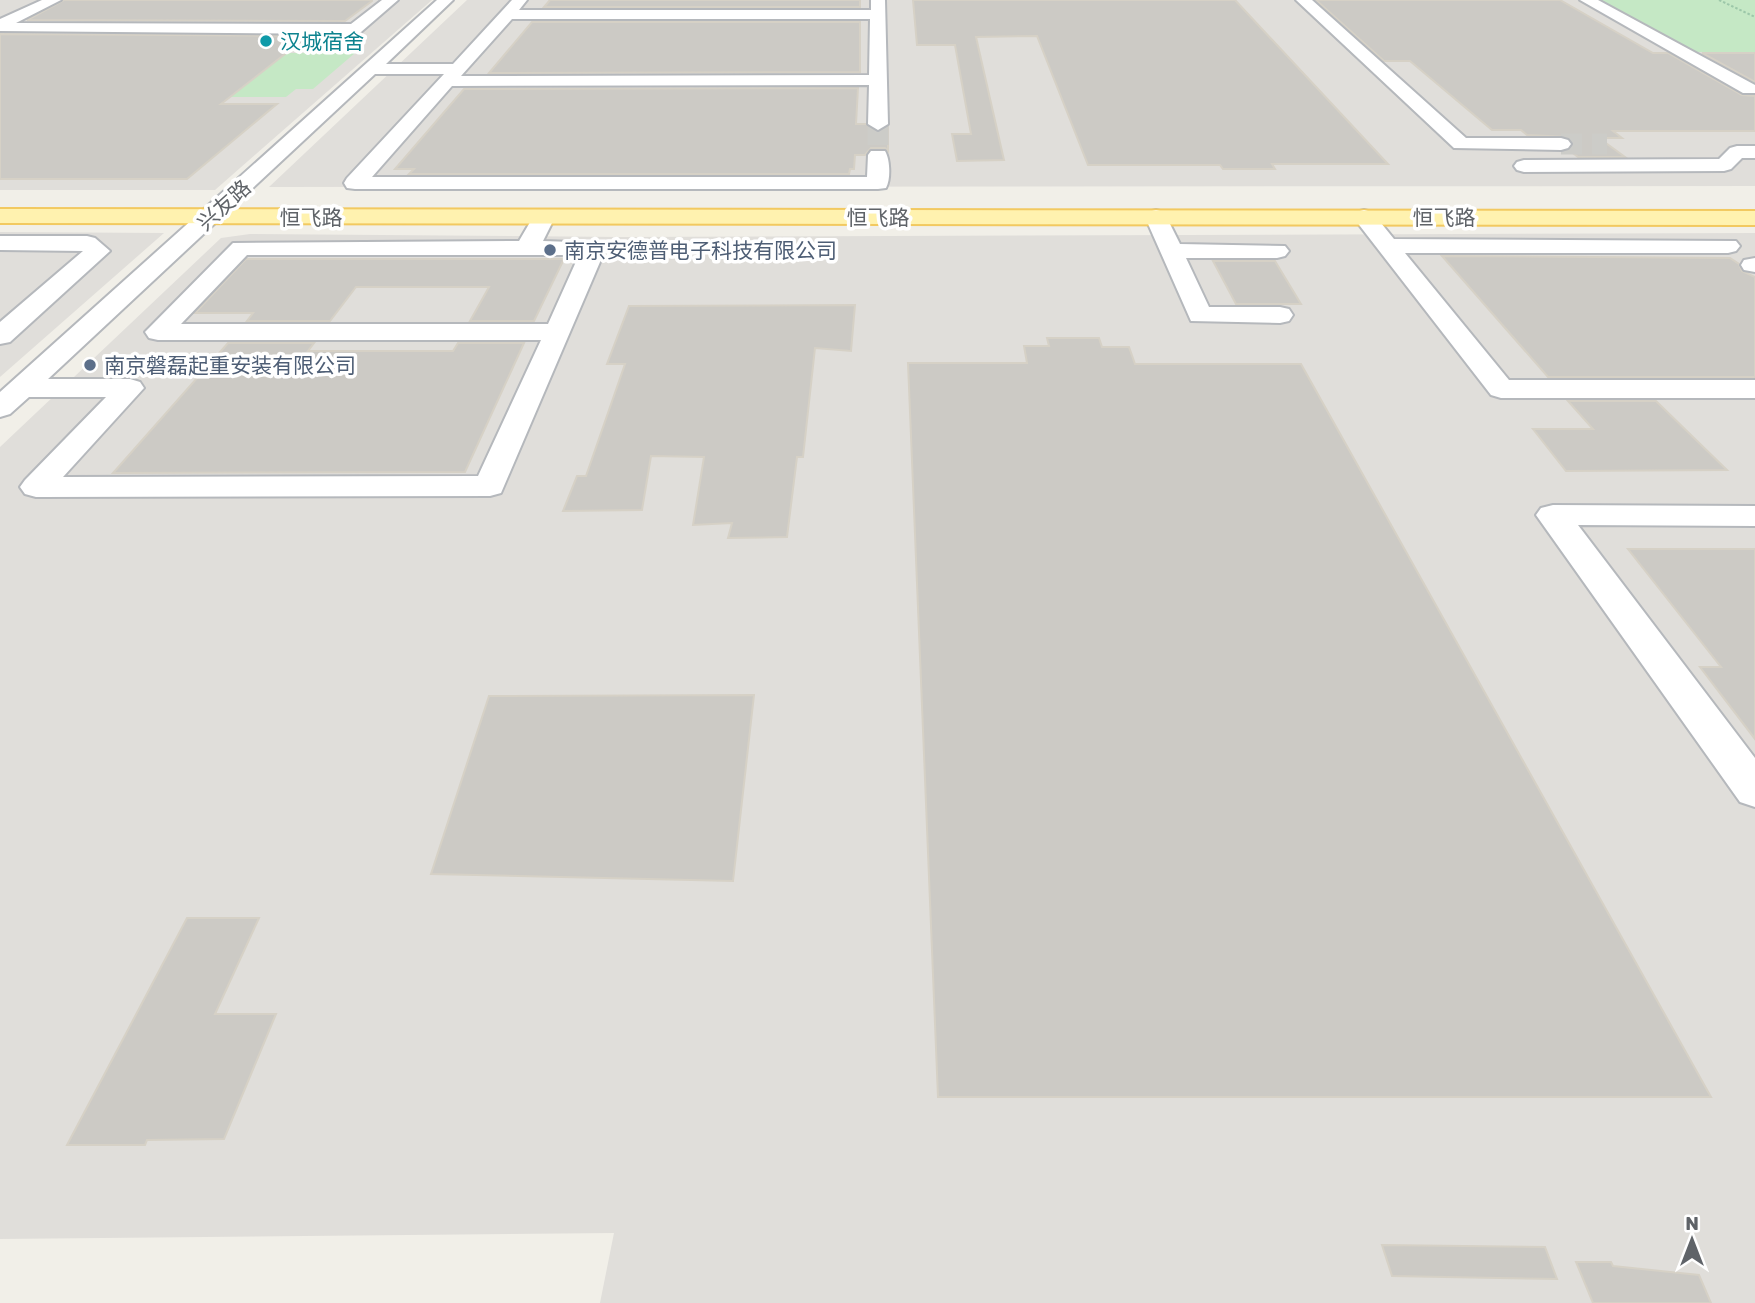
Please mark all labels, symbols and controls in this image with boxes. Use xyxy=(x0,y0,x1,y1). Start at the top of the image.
place label: 汉城宿舍 xyxy=(280,29,364,54)
marker: 汉城宿舍 xyxy=(258,33,274,49)
street label: 兴友路 xyxy=(192,175,256,235)
street label: 恒飞路 xyxy=(280,205,343,230)
street label: 恒飞路 xyxy=(847,205,910,230)
street label: 恒飞路 xyxy=(1413,205,1476,230)
place label: 南京安德普电子科技有限公司 xyxy=(564,238,837,263)
marker: 南京安德普电子科技有限公司 xyxy=(542,242,558,258)
place label: 南京磐磊起重安装有限公司 xyxy=(104,353,356,378)
marker: 南京磐磊起重安装有限公司 xyxy=(82,357,98,373)
north arrow xyxy=(1657,1205,1727,1275)
text: N xyxy=(1685,1212,1699,1235)

